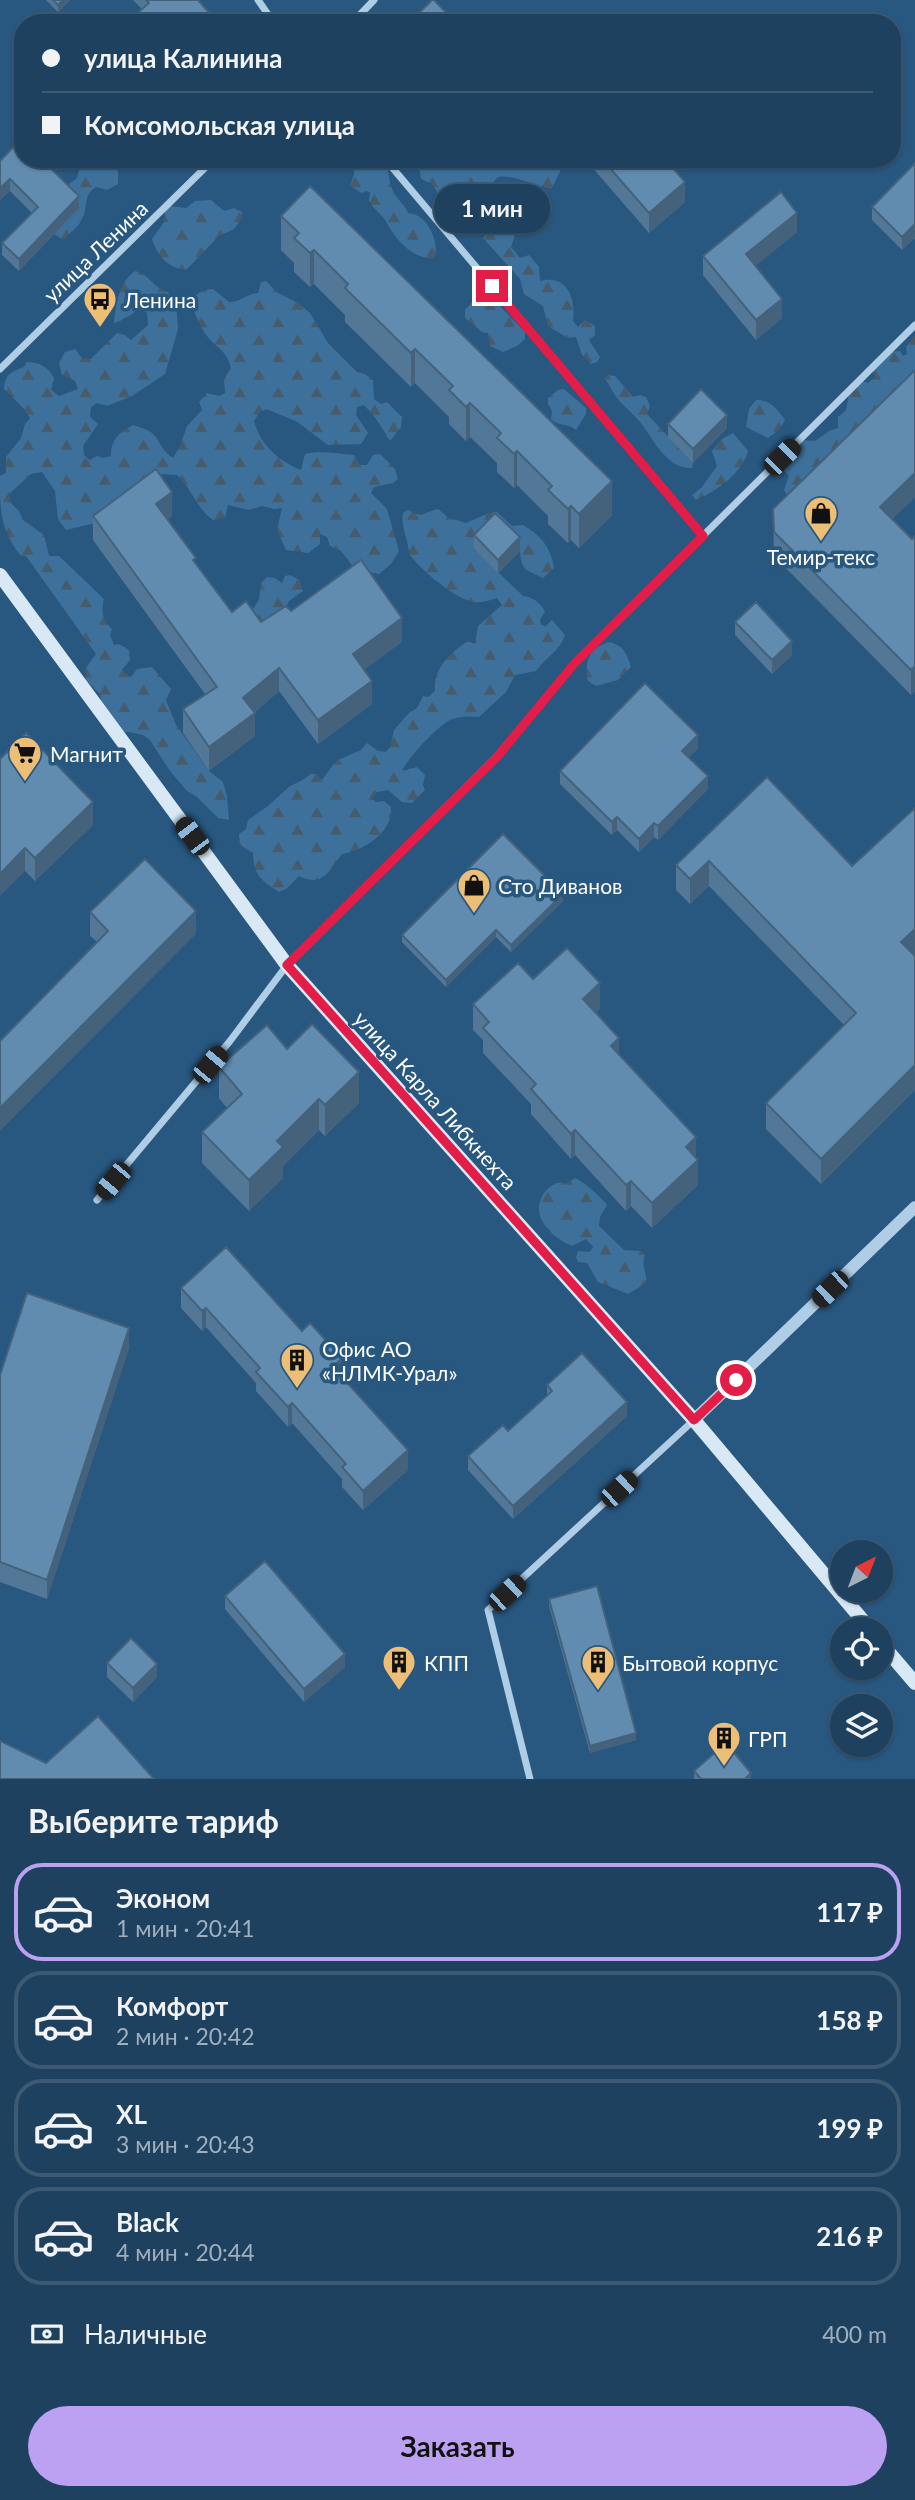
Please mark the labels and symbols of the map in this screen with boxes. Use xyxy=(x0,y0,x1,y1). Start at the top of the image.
callout: 1 мин xyxy=(434,184,550,233)
street label: улица Ленина xyxy=(38,195,152,307)
route end xyxy=(476,270,508,302)
bus stop icon: Ленина xyxy=(81,280,119,329)
place label: Ленина xyxy=(123,287,196,312)
car xyxy=(760,435,805,479)
shop icon: Темир-текс xyxy=(802,494,840,543)
place label: Темир-текс xyxy=(767,544,875,569)
supermarket icon: Магнит xyxy=(6,734,44,783)
place label: Магнит xyxy=(50,741,123,766)
car xyxy=(171,813,214,859)
shop icon: Сто Диванов xyxy=(455,866,493,915)
place label: Сто Диванов xyxy=(498,873,622,898)
street label: улица Карла Либкнехта xyxy=(349,1006,523,1194)
car xyxy=(189,1042,232,1088)
car xyxy=(92,1158,135,1204)
car xyxy=(808,1267,853,1311)
place label: Офис АО «НЛМК-Урал» xyxy=(322,1336,457,1385)
building icon: Офис АО «НЛМК-Урал» xyxy=(278,1341,316,1390)
route start xyxy=(720,1364,752,1396)
car xyxy=(597,1467,642,1511)
north arrow xyxy=(830,1540,892,1603)
car xyxy=(485,1571,530,1615)
building icon: КПП xyxy=(380,1643,418,1692)
building icon: Бытовой корпус xyxy=(579,1643,617,1692)
place label: КПП xyxy=(424,1650,469,1675)
place label: Бытовой корпус xyxy=(622,1650,778,1675)
building icon: ГРП xyxy=(705,1719,743,1768)
place label: ГРП xyxy=(748,1726,787,1751)

